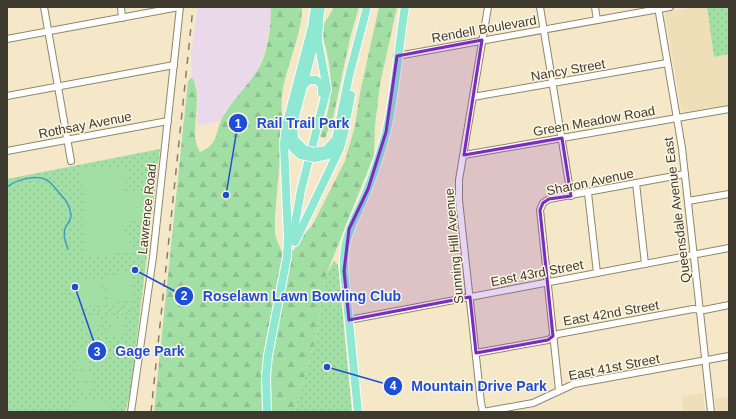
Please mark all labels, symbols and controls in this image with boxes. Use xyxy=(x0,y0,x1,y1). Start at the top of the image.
street label: Rendell Boulevard xyxy=(430,12,538,46)
street label: Nancy Street xyxy=(530,56,607,84)
street label: Green Meadow Road xyxy=(532,103,656,139)
street label: Rothsay Avenue xyxy=(37,109,133,141)
callout: Rail Trail Park xyxy=(228,110,357,136)
text: Rail Trail Park xyxy=(257,115,350,131)
text: 1 xyxy=(235,117,242,131)
street label: Queensdale Avenue East xyxy=(661,136,693,284)
street label: Lawrence Road xyxy=(135,163,159,255)
street label: Sharon Avenue xyxy=(545,165,635,199)
street label: Sunning Hill Avenue xyxy=(441,188,467,304)
street label: East 43rd Street xyxy=(489,257,585,289)
callout: Roselawn Lawn Bowling Club xyxy=(174,283,409,309)
text: Roselawn Lawn Bowling Club xyxy=(203,288,401,304)
text: 2 xyxy=(181,289,188,303)
street label: East 42nd Street xyxy=(562,297,660,329)
callout: Gage Park xyxy=(87,338,193,364)
text: Gage Park xyxy=(115,343,185,359)
text: 3 xyxy=(94,345,101,359)
street label: East 41st Street xyxy=(567,351,661,383)
callout: Mountain Drive Park xyxy=(383,373,554,399)
text: Mountain Drive Park xyxy=(411,378,547,394)
text: 4 xyxy=(390,379,397,393)

